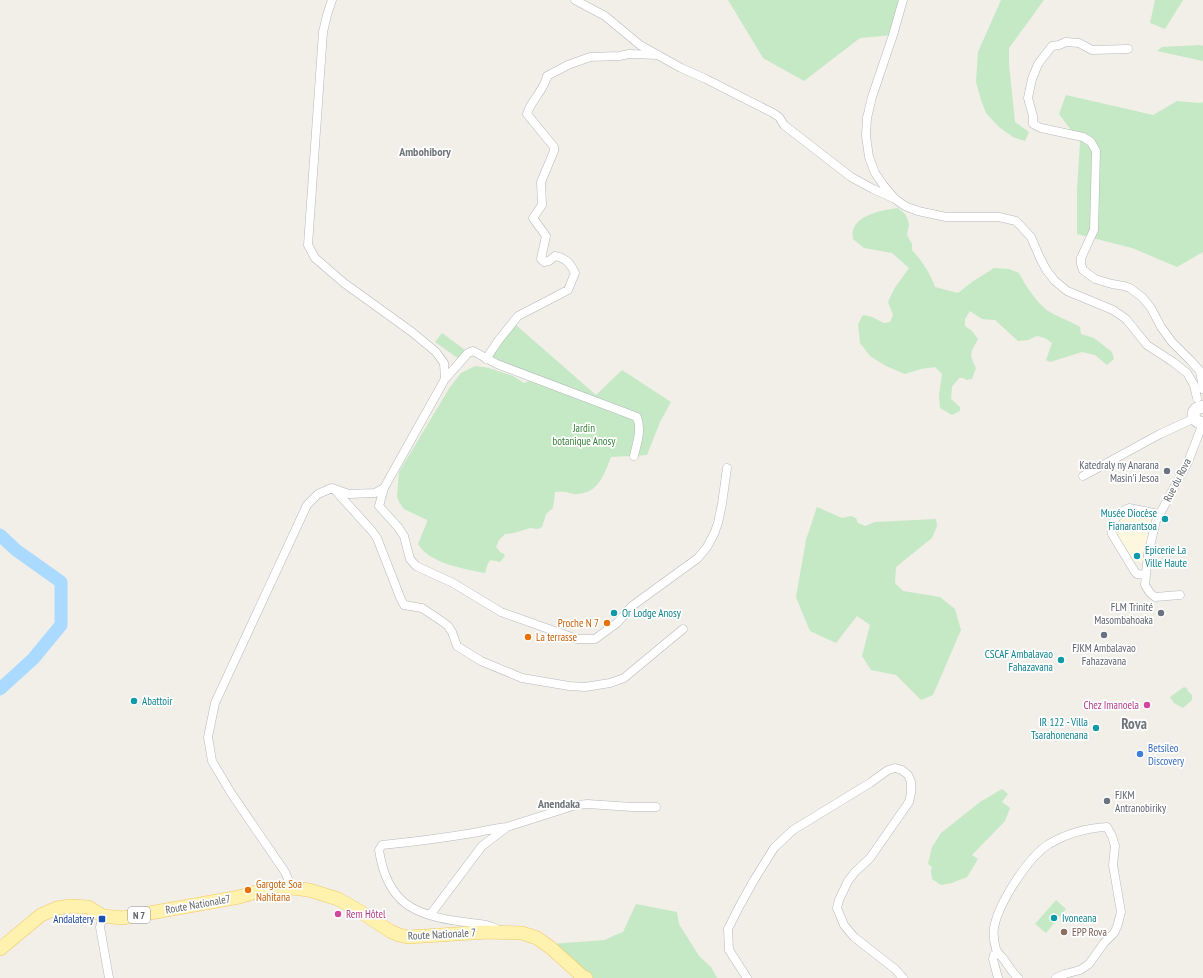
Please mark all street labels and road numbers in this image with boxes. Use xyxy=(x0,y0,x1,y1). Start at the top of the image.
street label: Rue du Rova xyxy=(1160,456,1194,504)
street label: Route Nationale7 xyxy=(164,891,232,917)
road number: N 7 xyxy=(128,907,150,923)
street label: Route Nationale 7 xyxy=(408,925,477,943)

